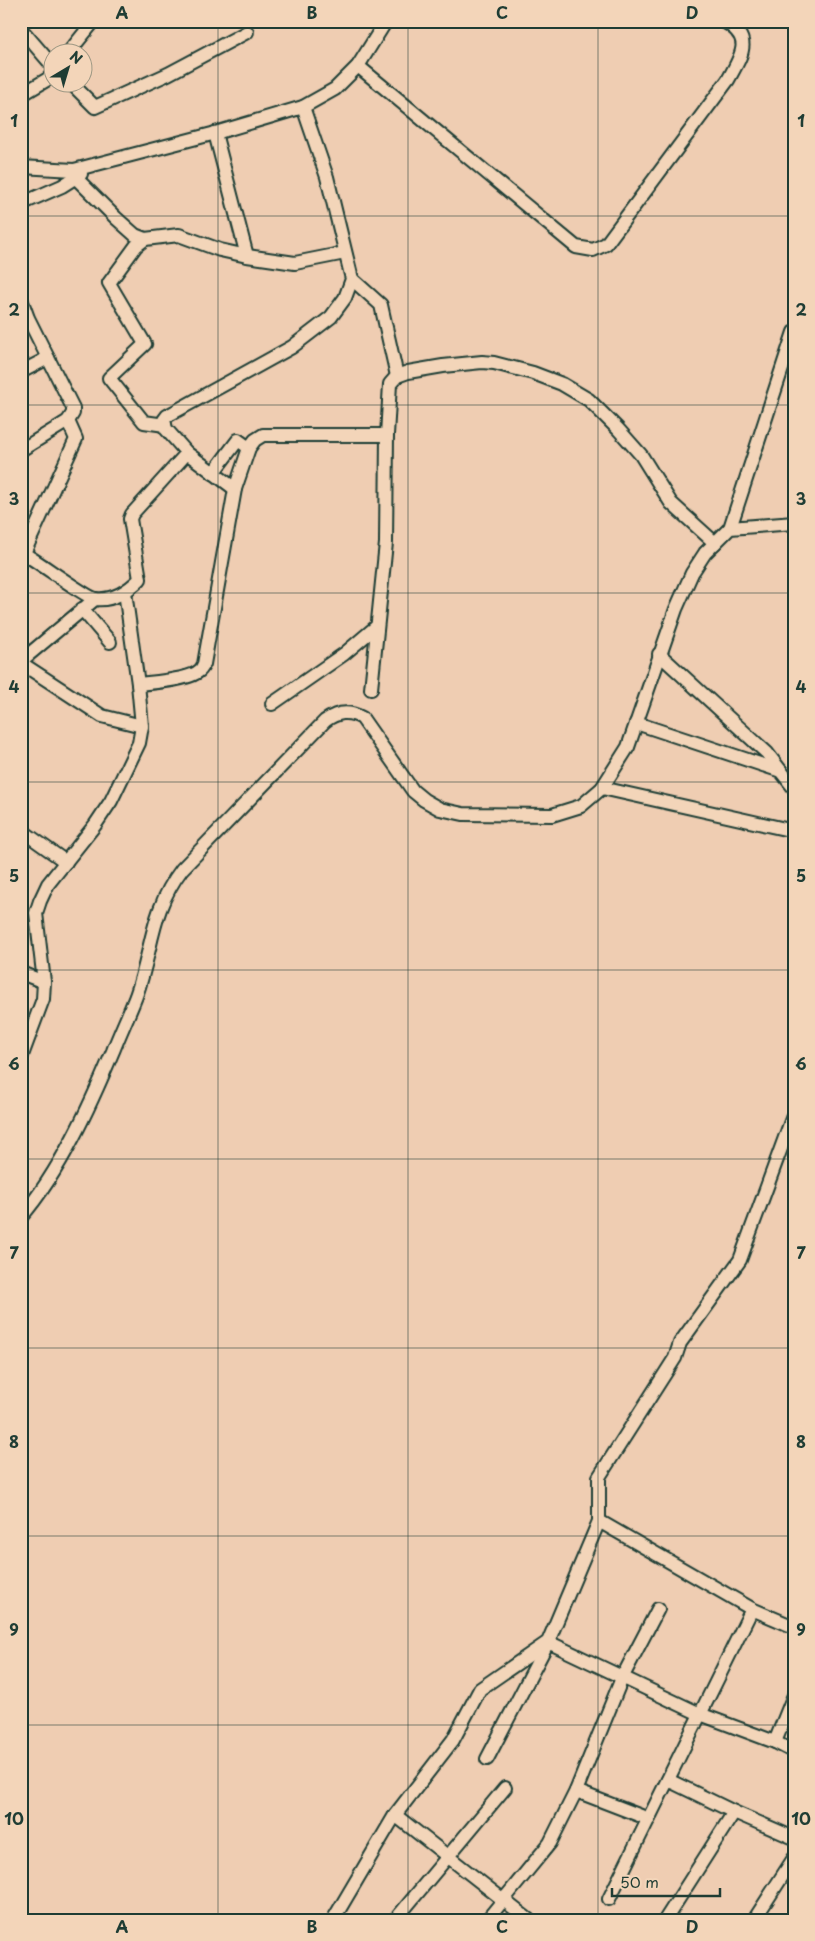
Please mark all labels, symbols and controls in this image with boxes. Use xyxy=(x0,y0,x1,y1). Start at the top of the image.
text: A xyxy=(116,0,129,24)
text: B xyxy=(307,0,318,24)
text: C xyxy=(496,0,508,24)
text: D xyxy=(686,0,698,24)
north arrow xyxy=(42,42,92,92)
text: N xyxy=(65,46,87,69)
text: 1 xyxy=(10,108,18,132)
text: 1 xyxy=(797,108,805,132)
text: 2 xyxy=(8,297,20,321)
text: 2 xyxy=(795,297,807,321)
text: 3 xyxy=(9,486,19,510)
text: 3 xyxy=(796,486,806,510)
text: 4 xyxy=(9,674,20,698)
text: 4 xyxy=(796,674,807,698)
text: 5 xyxy=(9,863,19,887)
text: 5 xyxy=(796,863,806,887)
text: 6 xyxy=(8,1051,20,1075)
text: 6 xyxy=(795,1051,807,1075)
text: 7 xyxy=(9,1240,19,1264)
text: 7 xyxy=(796,1240,806,1264)
text: 8 xyxy=(9,1429,19,1453)
text: 8 xyxy=(796,1429,806,1453)
text: 9 xyxy=(9,1617,19,1641)
text: 9 xyxy=(796,1617,806,1641)
text: 10 xyxy=(4,1806,24,1830)
text: 10 xyxy=(791,1806,811,1830)
scale bar xyxy=(612,1866,720,1898)
text: 50 m xyxy=(620,1870,659,1893)
text: A xyxy=(116,1914,129,1938)
text: B xyxy=(307,1914,318,1938)
text: C xyxy=(496,1914,508,1938)
text: D xyxy=(686,1914,698,1938)

